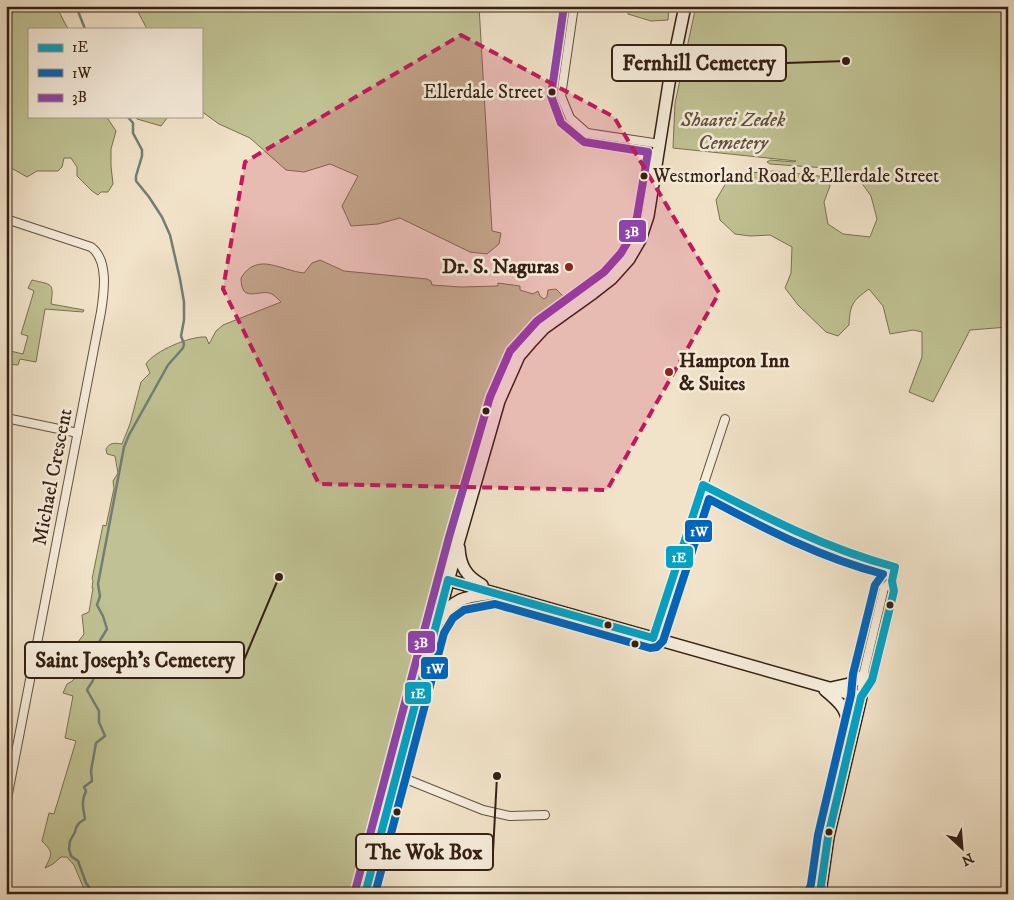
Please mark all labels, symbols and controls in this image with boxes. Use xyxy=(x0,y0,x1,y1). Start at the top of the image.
legend xyxy=(28,28,202,118)
text: 1E xyxy=(72,38,89,57)
callout: Fernhill Cemetery xyxy=(612,45,786,81)
text: Fernhill Cemetery xyxy=(622,51,777,77)
text: 1W xyxy=(72,64,92,83)
place label: Ellerdale Street xyxy=(423,81,543,104)
marker: Ellerdale Street xyxy=(547,87,557,97)
text: 3B xyxy=(72,88,87,107)
park label: Shaarei Zedek Cemetery xyxy=(680,108,786,156)
place label: Westmorland Road & Ellerdale Street xyxy=(652,165,939,188)
marker: Westmorland Road & Ellerdale Street xyxy=(639,171,649,181)
line badge: 3B xyxy=(618,219,647,243)
text: 3B xyxy=(625,223,639,241)
place label: Dr. S. Naguras xyxy=(442,255,559,280)
marker: Dr. S. Naguras xyxy=(563,261,575,273)
place label: Hampton Inn & Suites xyxy=(679,349,790,397)
marker: Hampton Inn & Suites xyxy=(663,366,675,378)
street label: Michael Crescent xyxy=(27,406,79,548)
unlabelled marker xyxy=(481,406,491,416)
line badge: 1W xyxy=(684,519,713,543)
text: 1W xyxy=(690,523,709,541)
line badge: 1E xyxy=(665,545,694,569)
text: 1E xyxy=(671,549,687,567)
unlabelled marker xyxy=(885,600,895,610)
unlabelled marker xyxy=(603,620,613,630)
line badge: 3B xyxy=(407,630,436,654)
text: 3B xyxy=(414,634,428,652)
unlabelled marker xyxy=(630,639,640,649)
callout: Saint Joseph's Cemetery xyxy=(25,642,244,678)
text: Saint Joseph's Cemetery xyxy=(35,648,236,674)
line badge: 1W xyxy=(420,656,449,680)
text: 1W xyxy=(426,660,445,678)
line badge: 1E xyxy=(404,681,432,705)
text: 1E xyxy=(410,685,426,703)
unlabelled marker xyxy=(392,807,402,817)
north arrow xyxy=(936,822,986,872)
unlabelled marker xyxy=(824,827,834,837)
callout: The Wok Box xyxy=(356,834,493,870)
text: The Wok Box xyxy=(364,840,483,866)
text: N xyxy=(958,848,976,870)

